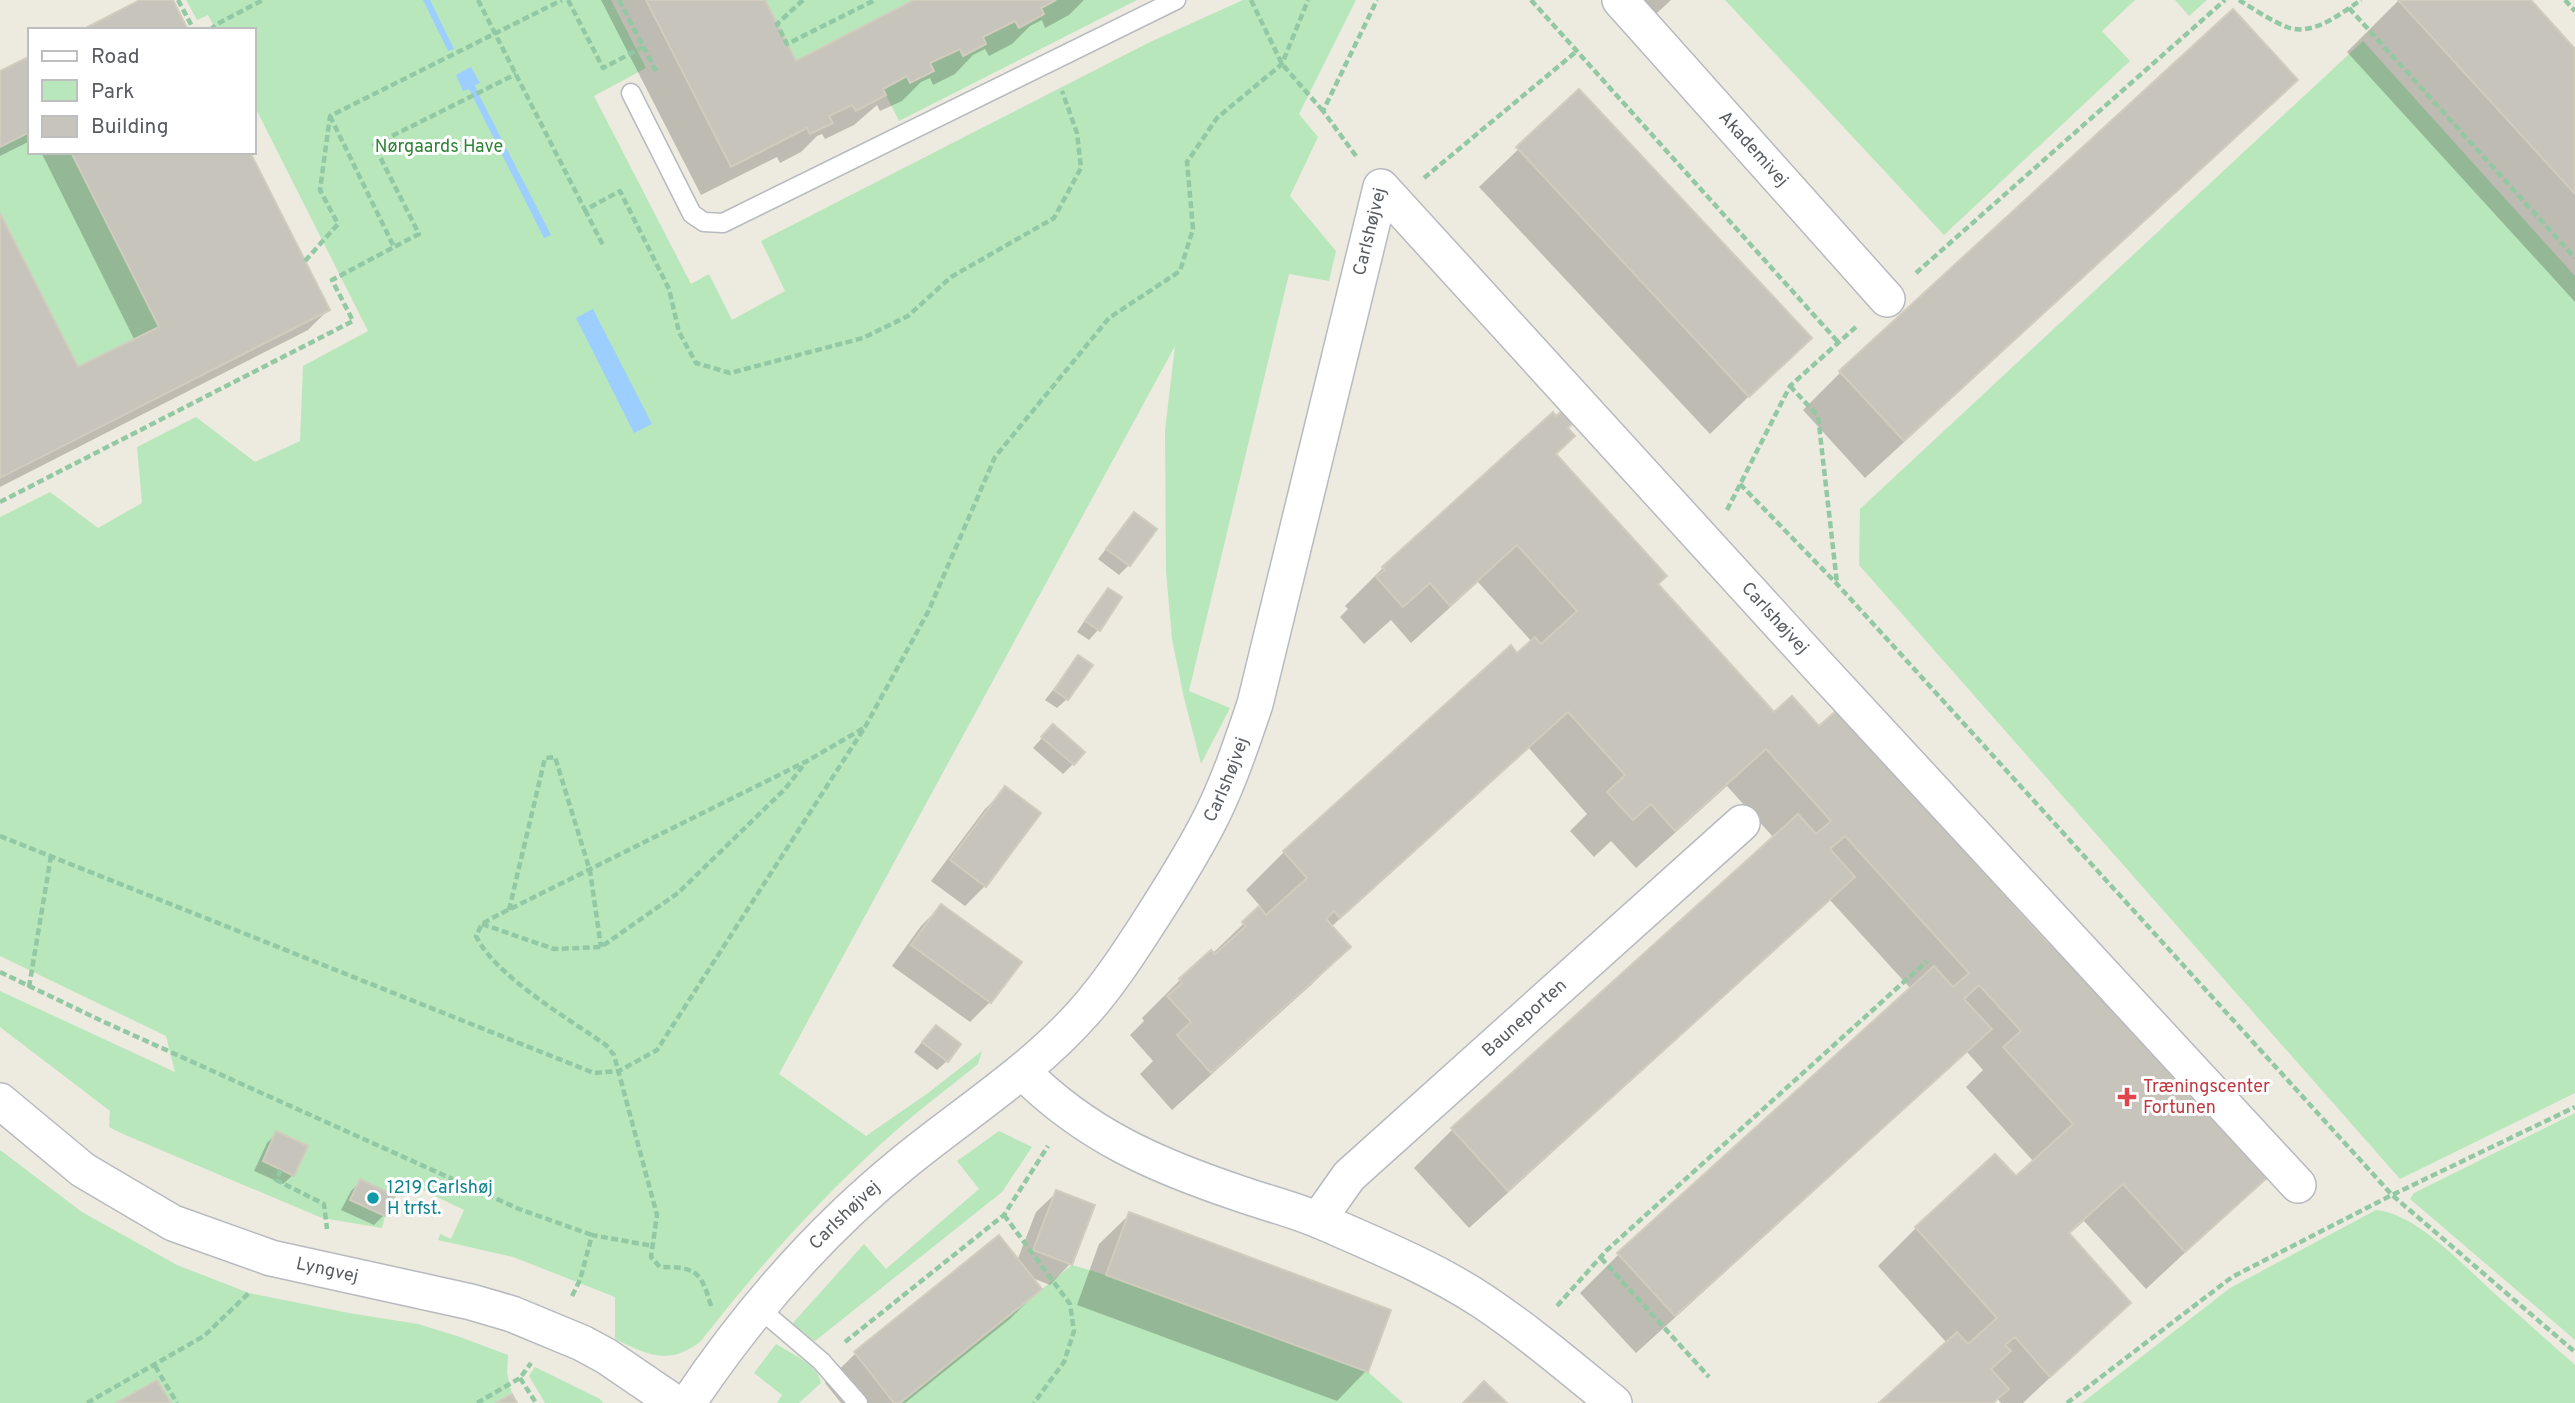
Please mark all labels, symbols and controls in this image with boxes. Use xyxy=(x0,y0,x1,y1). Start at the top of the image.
legend xyxy=(28,28,256,154)
text: Road xyxy=(91,44,140,71)
text: Park xyxy=(91,79,134,106)
street label: Akademivej xyxy=(1713,106,1793,192)
text: Building xyxy=(91,114,169,141)
park label: Nørgaards Have xyxy=(375,136,503,159)
street label: Carlshøjvej xyxy=(1348,185,1392,278)
street label: Carlshøjvej xyxy=(1736,577,1813,659)
street label: Carlshøjvej xyxy=(1199,734,1254,826)
street label: Bauneporten xyxy=(1477,974,1572,1062)
place label: Træningscenter Fortunen xyxy=(2143,1076,2270,1120)
marker: Træningscenter Fortunen xyxy=(2117,1087,2137,1107)
street label: Carlshøjvej xyxy=(805,1176,885,1255)
place label: 1219 Carlshøj H trfst. xyxy=(387,1177,493,1221)
marker: 1219 Carlshøj H trfst. xyxy=(365,1190,381,1206)
street label: Lyngvej xyxy=(294,1252,361,1288)

